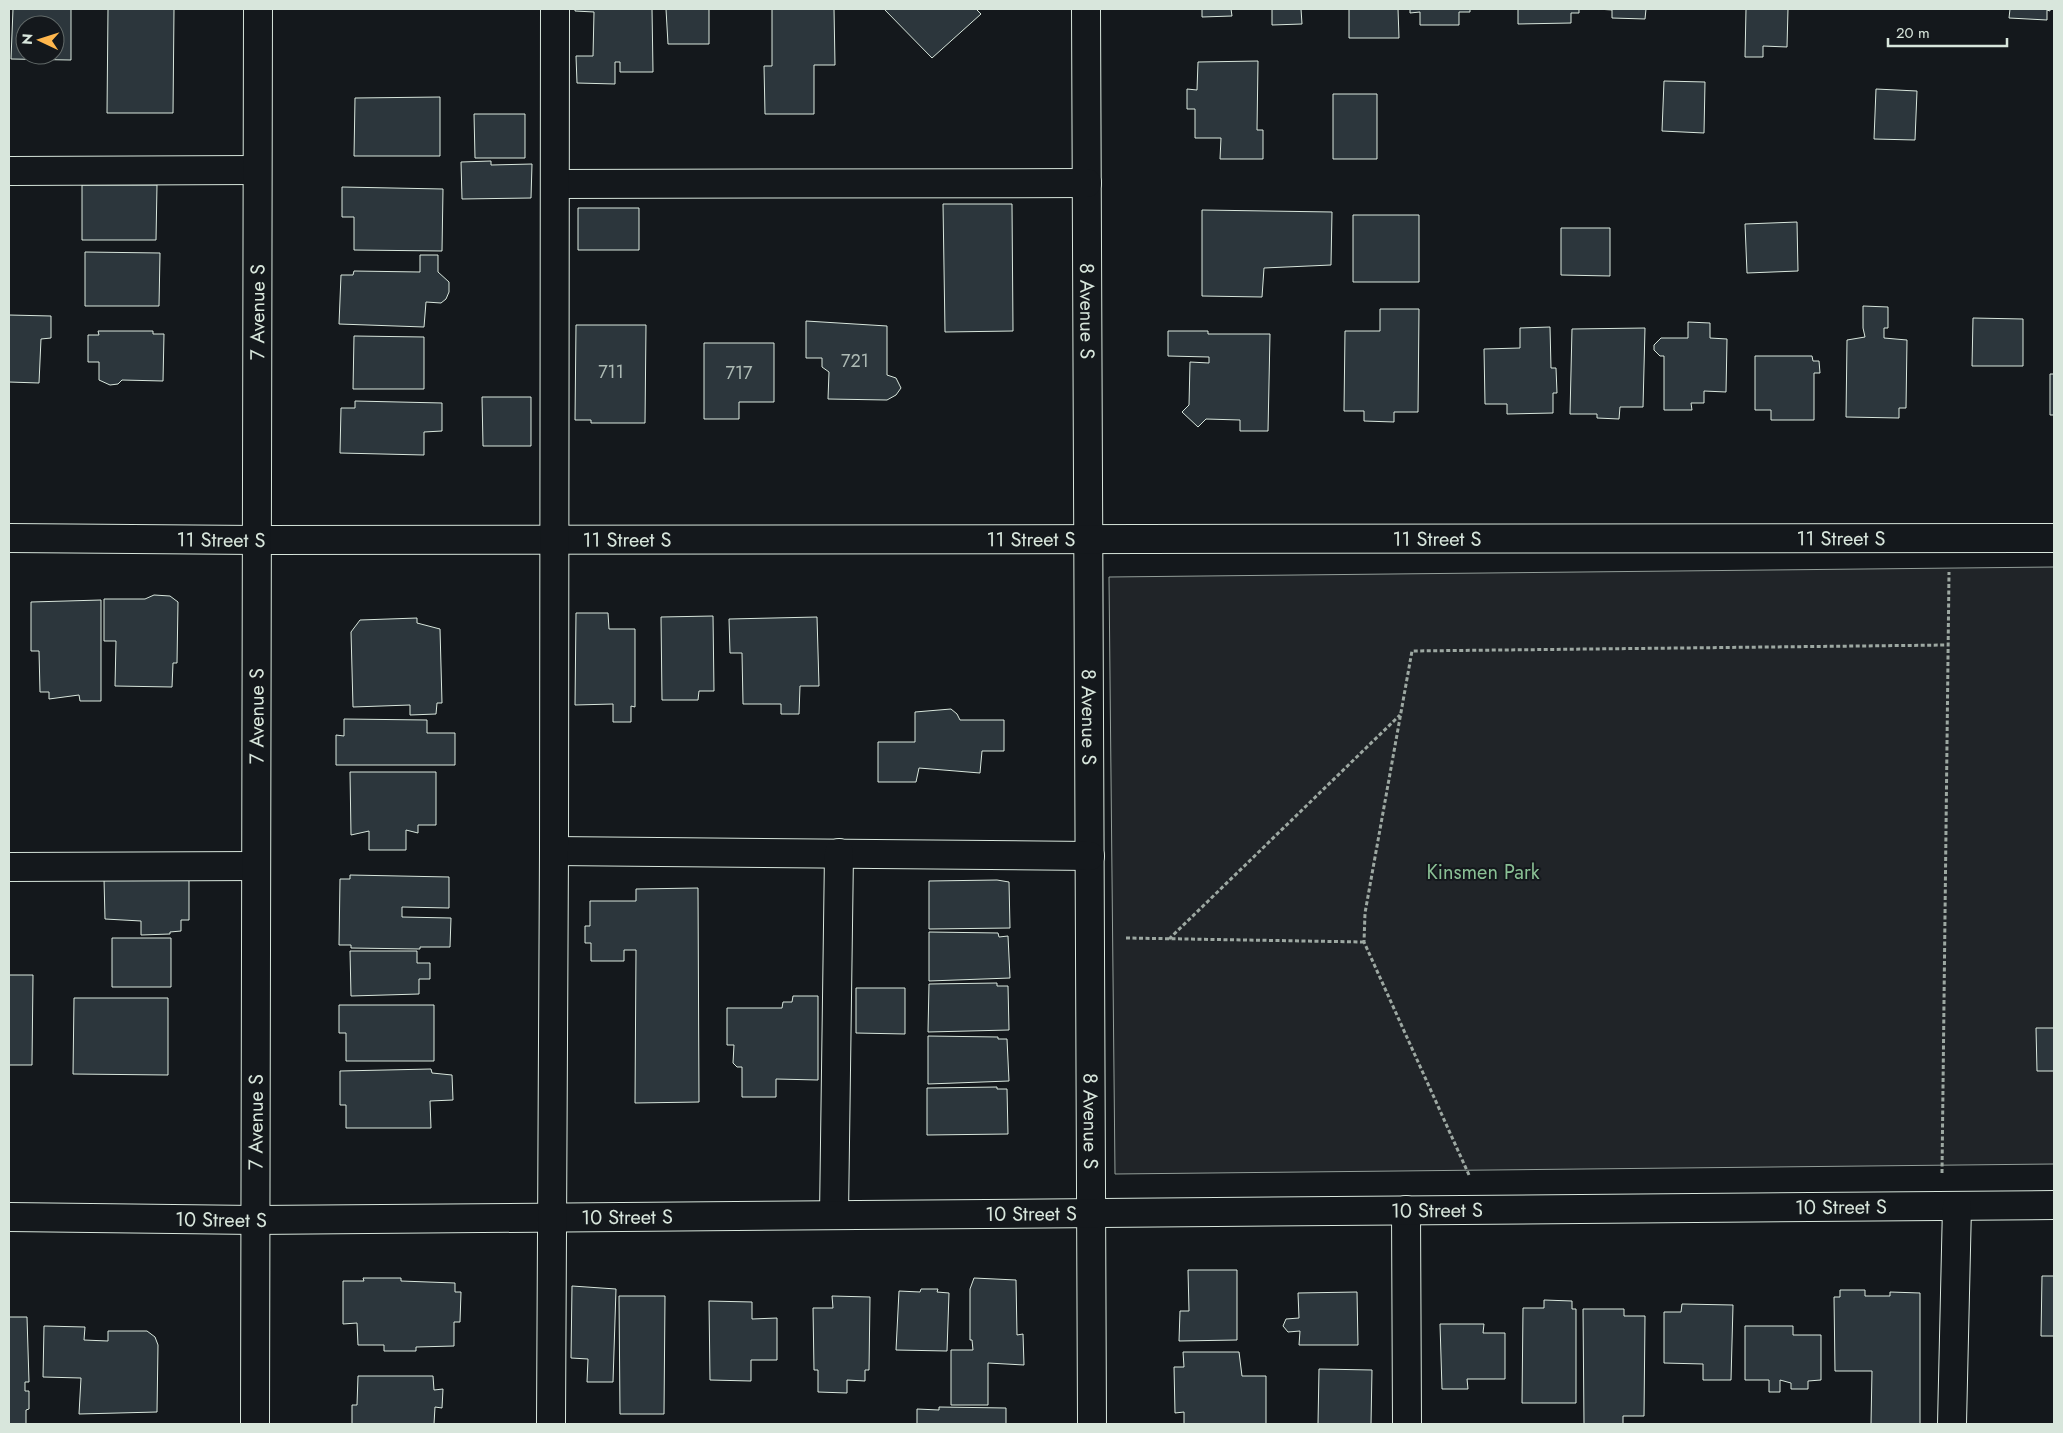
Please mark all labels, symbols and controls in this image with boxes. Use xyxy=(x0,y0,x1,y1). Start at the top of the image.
north arrow xyxy=(15,15,65,65)
scale bar xyxy=(1888,15,2007,47)
text: 20 m xyxy=(1896,22,1930,44)
text: N xyxy=(17,33,37,45)
street label: 8 Avenue S xyxy=(1073,263,1102,359)
street label: 7 Avenue S xyxy=(243,264,272,360)
house number: 721 xyxy=(841,348,869,374)
house number: 711 xyxy=(598,359,624,385)
house number: 717 xyxy=(726,360,753,386)
street label: 11 Street S xyxy=(1393,524,1481,553)
street label: 11 Street S xyxy=(1797,524,1885,553)
street label: 11 Street S xyxy=(177,525,265,555)
street label: 11 Street S xyxy=(583,525,671,554)
street label: 11 Street S xyxy=(987,525,1075,554)
street label: 7 Avenue S xyxy=(242,668,271,764)
street label: 8 Avenue S xyxy=(1074,669,1104,765)
park label: Kinsmen Park xyxy=(1426,858,1540,887)
street label: 8 Avenue S xyxy=(1076,1073,1105,1169)
street label: 7 Avenue S xyxy=(241,1074,270,1170)
street label: 10 Street S xyxy=(1795,1192,1887,1222)
street label: 10 Street S xyxy=(1391,1195,1483,1225)
street label: 10 Street S xyxy=(985,1199,1077,1228)
street label: 10 Street S xyxy=(581,1202,673,1232)
street label: 10 Street S xyxy=(175,1205,267,1235)

